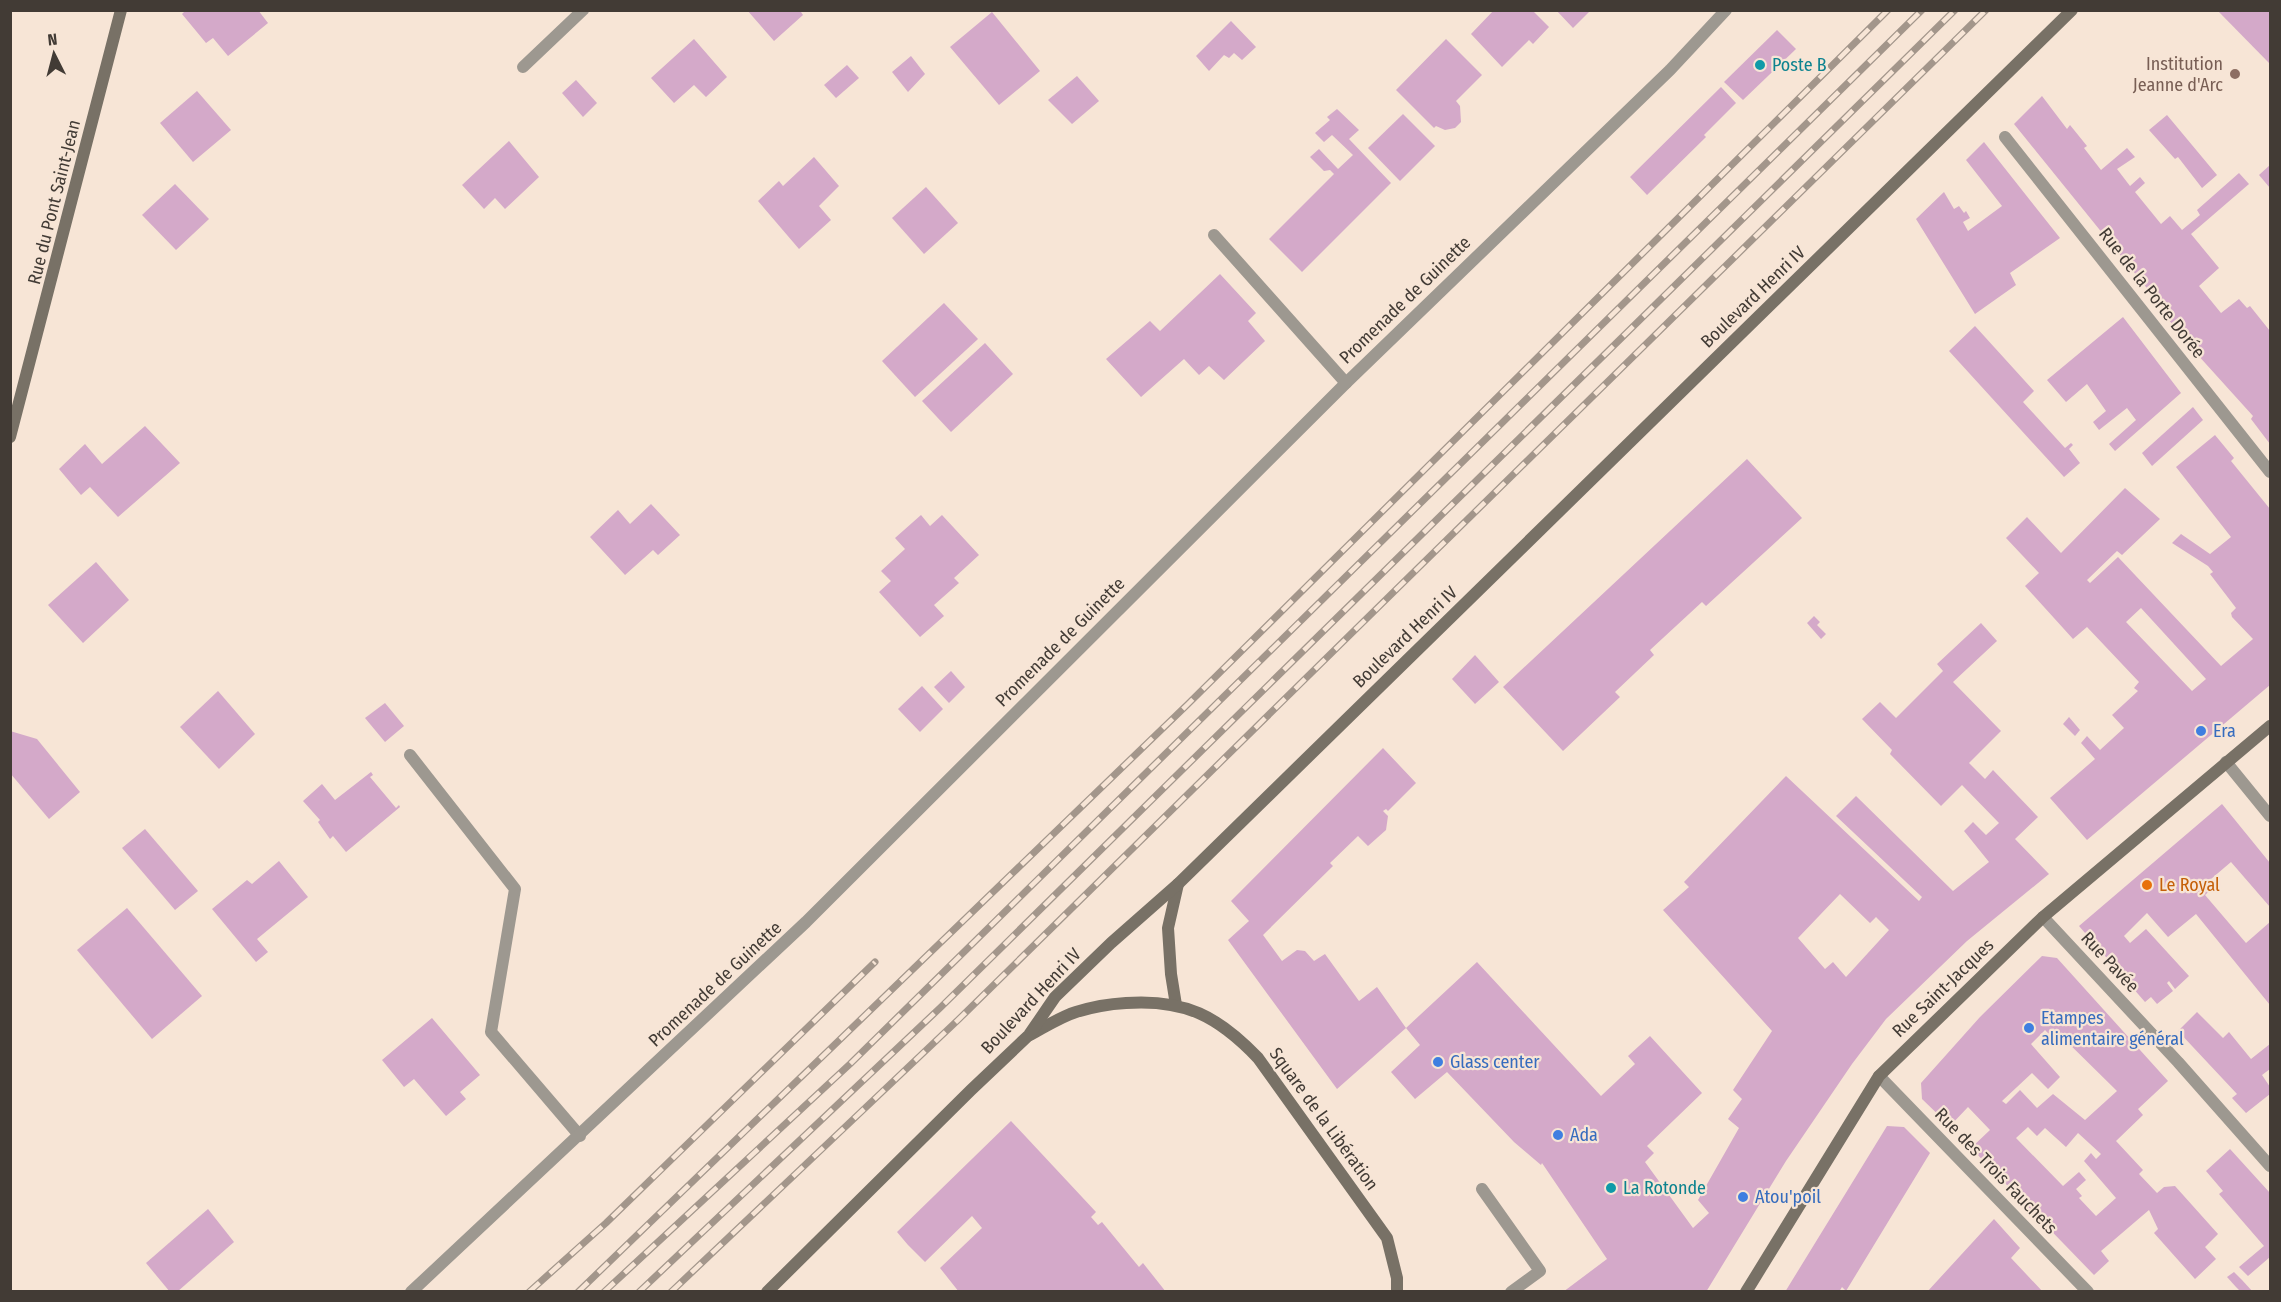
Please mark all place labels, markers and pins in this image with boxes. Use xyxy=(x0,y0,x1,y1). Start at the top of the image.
place label: Institution Jeanne d'Arc xyxy=(2133,53,2223,96)
place label: Poste B xyxy=(1772,54,1827,76)
marker: Poste B xyxy=(1753,58,1767,72)
marker: Institution Jeanne d'Arc xyxy=(2228,67,2242,81)
place label: Era xyxy=(2213,720,2236,742)
marker: Era xyxy=(2194,724,2208,738)
place label: Le Royal xyxy=(2159,874,2220,896)
marker: Le Royal xyxy=(2140,878,2154,892)
place label: Etampes alimentaire général xyxy=(2041,1007,2184,1050)
marker: Etampes alimentaire général xyxy=(2022,1021,2036,1035)
place label: Glass center xyxy=(1450,1051,1540,1073)
marker: Glass center xyxy=(1431,1055,1445,1069)
place label: Ada xyxy=(1570,1124,1598,1146)
marker: Ada xyxy=(1551,1128,1565,1142)
place label: La Rotonde xyxy=(1623,1177,1706,1199)
marker: La Rotonde xyxy=(1604,1181,1618,1195)
place label: Atou'poil xyxy=(1755,1186,1821,1208)
marker: Atou'poil xyxy=(1736,1190,1750,1204)

